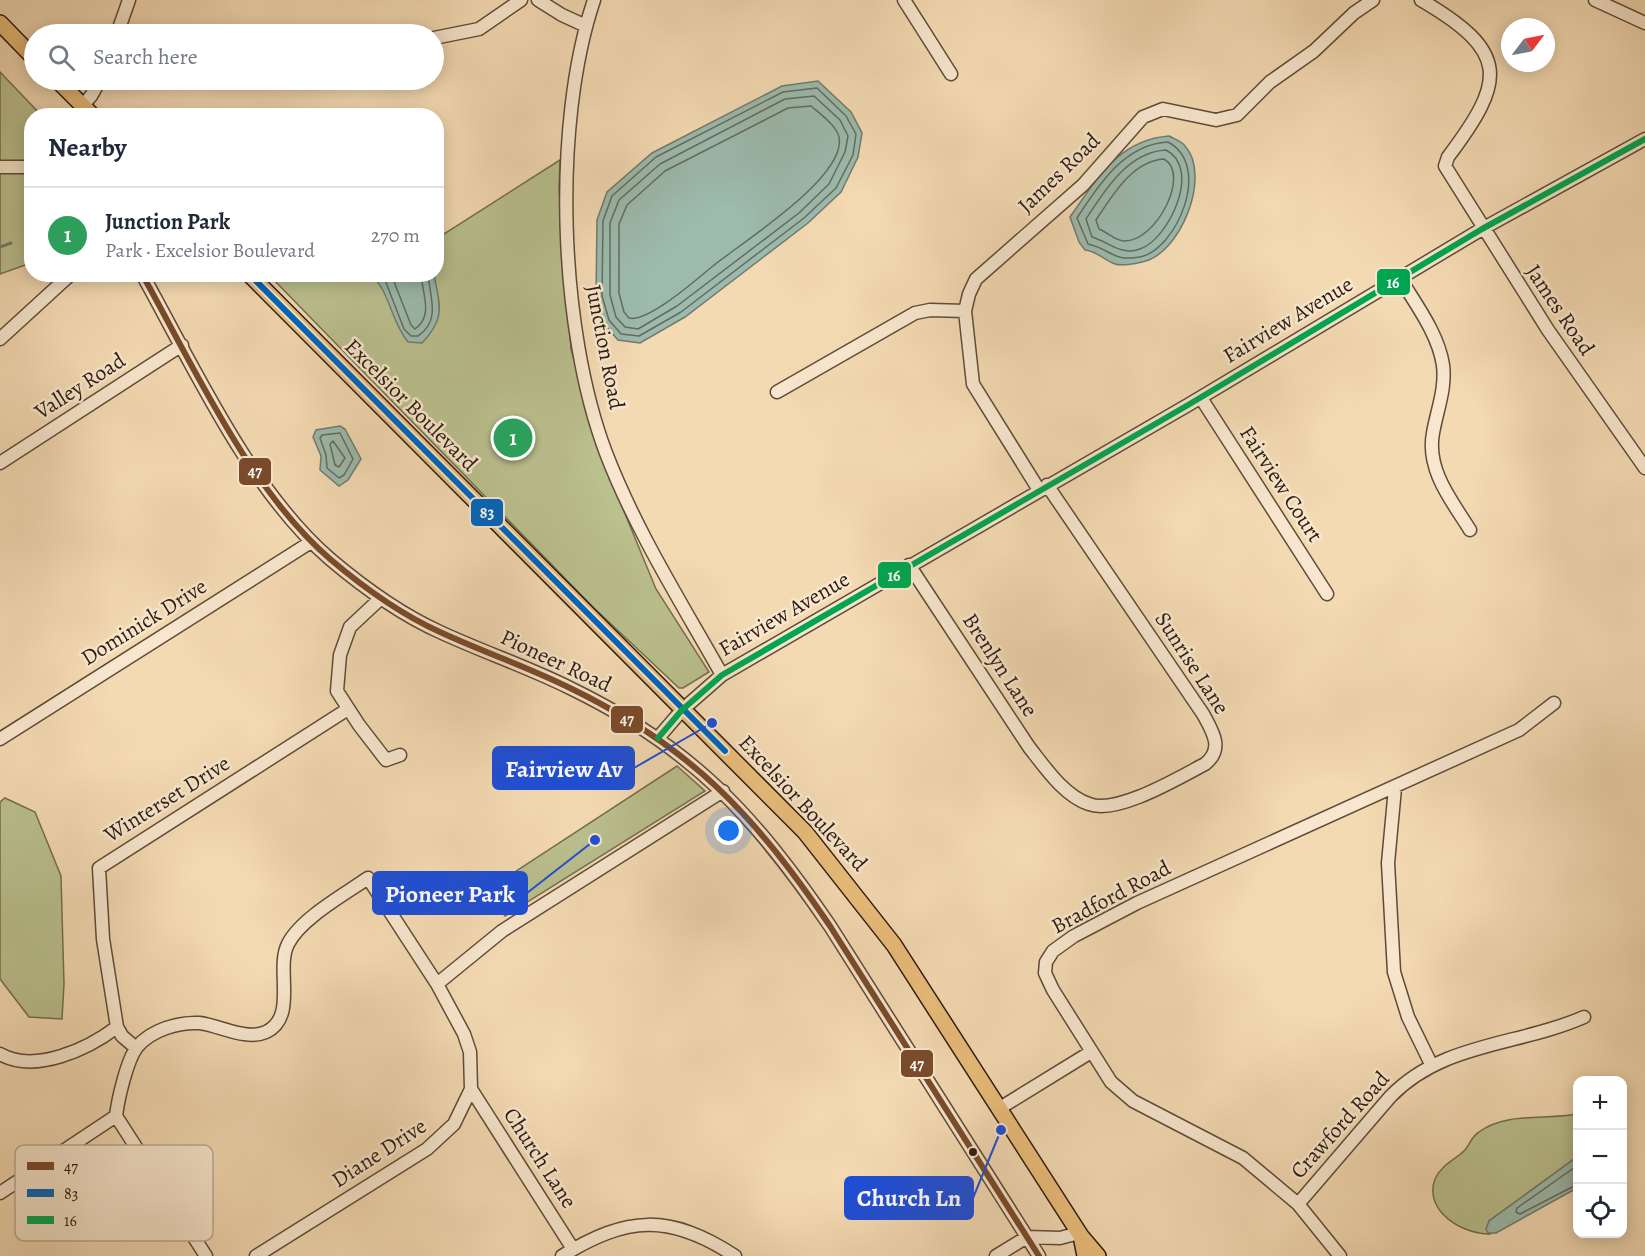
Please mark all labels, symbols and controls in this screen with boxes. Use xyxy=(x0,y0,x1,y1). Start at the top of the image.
north arrow xyxy=(1501,18,1555,72)
search box xyxy=(24,24,444,90)
icon: search xyxy=(45,41,78,74)
text: Search here xyxy=(93,42,198,72)
street label: James Road xyxy=(1011,126,1107,220)
text: Nearby xyxy=(48,130,127,165)
text: Junction Park xyxy=(105,207,230,237)
text: 1 xyxy=(64,222,71,249)
text: 270 m xyxy=(371,222,420,249)
text: Park · Excelsior Boulevard xyxy=(105,237,315,264)
street label: James Road xyxy=(1518,259,1602,362)
line badge: 16 xyxy=(1376,268,1411,296)
street label: Fairview Avenue xyxy=(1217,269,1359,371)
text: 16 xyxy=(1386,272,1400,294)
street label: Junction Road xyxy=(578,282,632,412)
street label: Excelsior Boulevard xyxy=(338,332,484,478)
street label: Valley Road xyxy=(28,345,131,427)
pin: 1 xyxy=(494,416,532,460)
street label: Fairview Court xyxy=(1232,420,1330,548)
line badge: 47 xyxy=(238,457,272,486)
text: 47 xyxy=(248,461,262,483)
line badge: 83 xyxy=(470,498,504,527)
text: 83 xyxy=(480,502,494,524)
line badge: 16 xyxy=(877,561,912,589)
street label: Fairview Avenue xyxy=(713,564,855,664)
text: 16 xyxy=(887,565,901,587)
street label: Dominick Drive xyxy=(75,571,213,673)
street label: Sunrise Lane xyxy=(1148,606,1236,720)
street label: Brenlyn Lane xyxy=(955,607,1045,723)
street label: Pioneer Road xyxy=(496,622,617,700)
line badge: 47 xyxy=(610,705,644,734)
text: 47 xyxy=(620,709,634,731)
street label: Excelsior Boulevard xyxy=(732,728,874,878)
callout: Fairview Av xyxy=(493,747,634,789)
street label: Winterset Drive xyxy=(98,748,236,850)
text: Fairview Av xyxy=(505,753,623,785)
your location xyxy=(714,816,743,845)
street label: Bradford Road xyxy=(1046,853,1176,941)
callout: Pioneer Park xyxy=(373,872,527,914)
text: Pioneer Park xyxy=(385,878,516,910)
line badge: 47 xyxy=(900,1049,934,1078)
text: 47 xyxy=(910,1054,924,1076)
street label: Crawford Road xyxy=(1284,1065,1396,1185)
map controls xyxy=(1573,1076,1627,1238)
button: + xyxy=(1573,1076,1627,1130)
street label: Church Lane xyxy=(496,1102,584,1214)
street label: Diane Drive xyxy=(326,1111,432,1195)
button: − xyxy=(1573,1130,1627,1184)
legend xyxy=(15,1145,213,1241)
unlabelled marker xyxy=(967,1146,979,1158)
text: 47 xyxy=(64,1156,78,1178)
callout: Church Ln xyxy=(845,1177,973,1219)
text: Church Ln xyxy=(857,1182,962,1214)
text: 83 xyxy=(64,1183,78,1205)
button: locate xyxy=(1573,1184,1627,1238)
text: 16 xyxy=(64,1210,77,1232)

